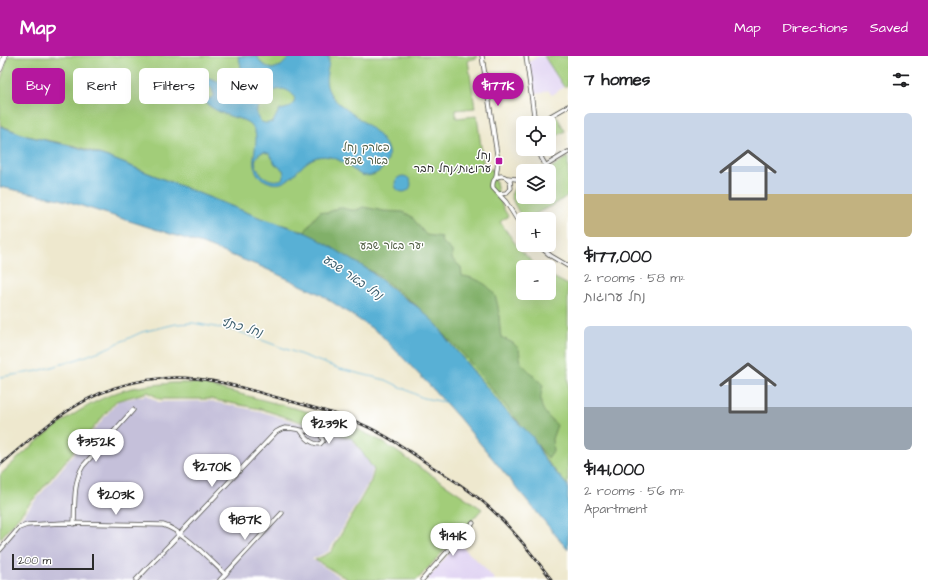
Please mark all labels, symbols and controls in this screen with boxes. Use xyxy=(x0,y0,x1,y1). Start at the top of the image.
text: Map xyxy=(20,15,56,42)
text: Map xyxy=(734,18,761,38)
text: Directions xyxy=(783,18,848,38)
text: Saved xyxy=(870,18,908,38)
chip: Buy xyxy=(12,68,65,104)
chip: Rent xyxy=(73,68,131,104)
chip: Filters xyxy=(139,68,209,104)
chip: New xyxy=(217,68,273,104)
text: 7 homes xyxy=(584,68,650,92)
icon: filters xyxy=(890,69,912,91)
pin: $177K xyxy=(470,73,526,107)
text: $177K xyxy=(482,77,514,95)
map controls xyxy=(516,116,556,300)
button: locate xyxy=(516,116,556,156)
icon: home xyxy=(712,139,784,211)
park label: פארק נחל באר שבע xyxy=(342,140,390,168)
place label: נחל ערוגות/נחל חבר xyxy=(414,148,492,176)
marker: נחל ערוגות/נחל חבר xyxy=(494,156,504,166)
button: layers xyxy=(516,164,556,204)
button: + xyxy=(516,212,556,252)
park label: יער באר שבע xyxy=(360,238,424,253)
text: $177,000 xyxy=(584,245,652,269)
water label: נחל באר שבע xyxy=(319,251,387,305)
button: − xyxy=(516,260,556,300)
text: 2 rooms · 58 m² xyxy=(584,269,685,287)
text: נחל ערוגות xyxy=(584,288,646,306)
water label: נחל כתף xyxy=(219,313,266,342)
icon: home xyxy=(712,352,784,424)
pin: $239K xyxy=(301,411,357,445)
text: $239K xyxy=(311,415,347,433)
pin: $352K xyxy=(68,429,124,463)
text: $352K xyxy=(77,433,115,451)
pin: $270K xyxy=(184,454,240,488)
text: $270K xyxy=(193,458,231,476)
text: $141,000 xyxy=(584,458,645,482)
pin: $203K xyxy=(88,482,144,516)
text: 2 rooms · 56 m² xyxy=(584,482,685,500)
text: $203K xyxy=(97,486,135,504)
text: Apartment xyxy=(584,500,648,518)
pin: $187K xyxy=(217,507,273,541)
text: $187K xyxy=(228,511,262,529)
pin: $141K xyxy=(425,523,481,557)
text: $141K xyxy=(439,527,467,545)
scale bar xyxy=(12,552,94,571)
text: 200 m xyxy=(18,553,51,568)

